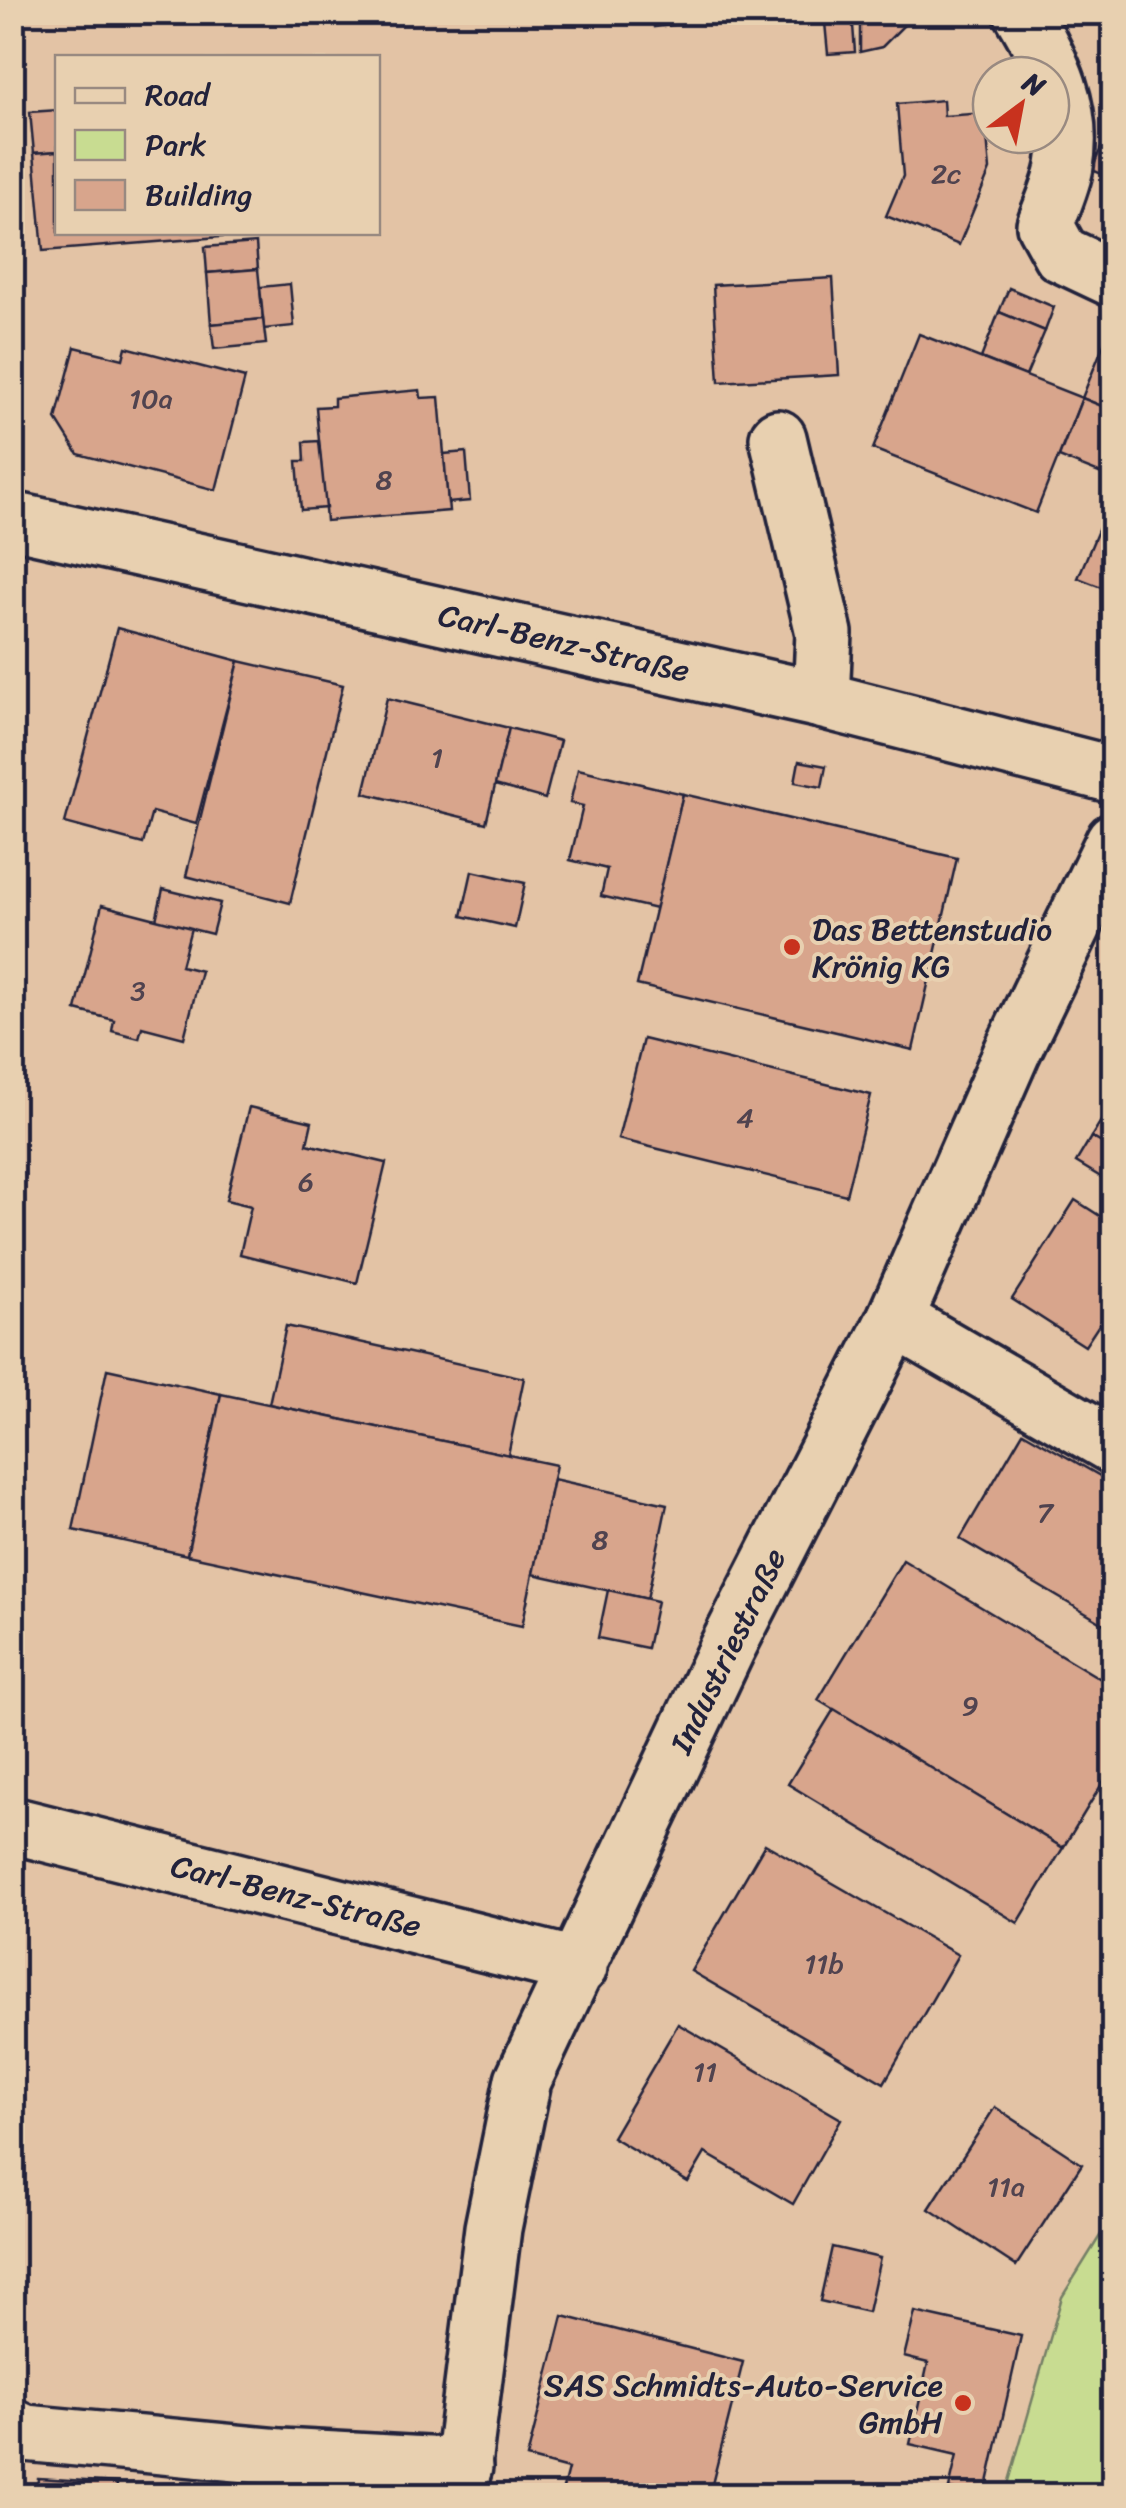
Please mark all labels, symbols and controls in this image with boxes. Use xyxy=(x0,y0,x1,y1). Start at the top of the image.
legend xyxy=(55,55,380,235)
north arrow xyxy=(971,55,1071,155)
text: N xyxy=(1012,58,1056,110)
text: Road xyxy=(145,68,212,122)
text: Park xyxy=(145,118,207,172)
house number: 2c xyxy=(931,149,961,198)
text: Building xyxy=(145,168,252,222)
house number: 10a xyxy=(129,374,173,423)
house number: 8 xyxy=(376,455,393,504)
street label: Carl-Benz-Straße xyxy=(433,586,695,700)
house number: 1 xyxy=(431,733,443,782)
place label: Das Bettenstudio Krönig KG xyxy=(812,901,1052,995)
marker: Das Bettenstudio Krönig KG xyxy=(781,936,803,958)
house number: 3 xyxy=(130,966,146,1015)
house number: 4 xyxy=(736,1093,754,1142)
house number: 6 xyxy=(298,1157,314,1206)
house number: 7 xyxy=(1037,1488,1055,1537)
house number: 8 xyxy=(592,1515,609,1564)
street label: Industriestraße xyxy=(653,1538,803,1765)
house number: 9 xyxy=(961,1681,979,1730)
street label: Carl-Benz-Straße xyxy=(165,1837,427,1955)
house number: 11b xyxy=(804,1939,844,1988)
house number: 11 xyxy=(693,2047,717,2096)
house number: 11a xyxy=(987,2162,1025,2211)
place label: SAS Schmidts-Auto-Service GmbH xyxy=(544,2357,943,2451)
marker: SAS Schmidts-Auto-Service GmbH xyxy=(952,2392,974,2414)

